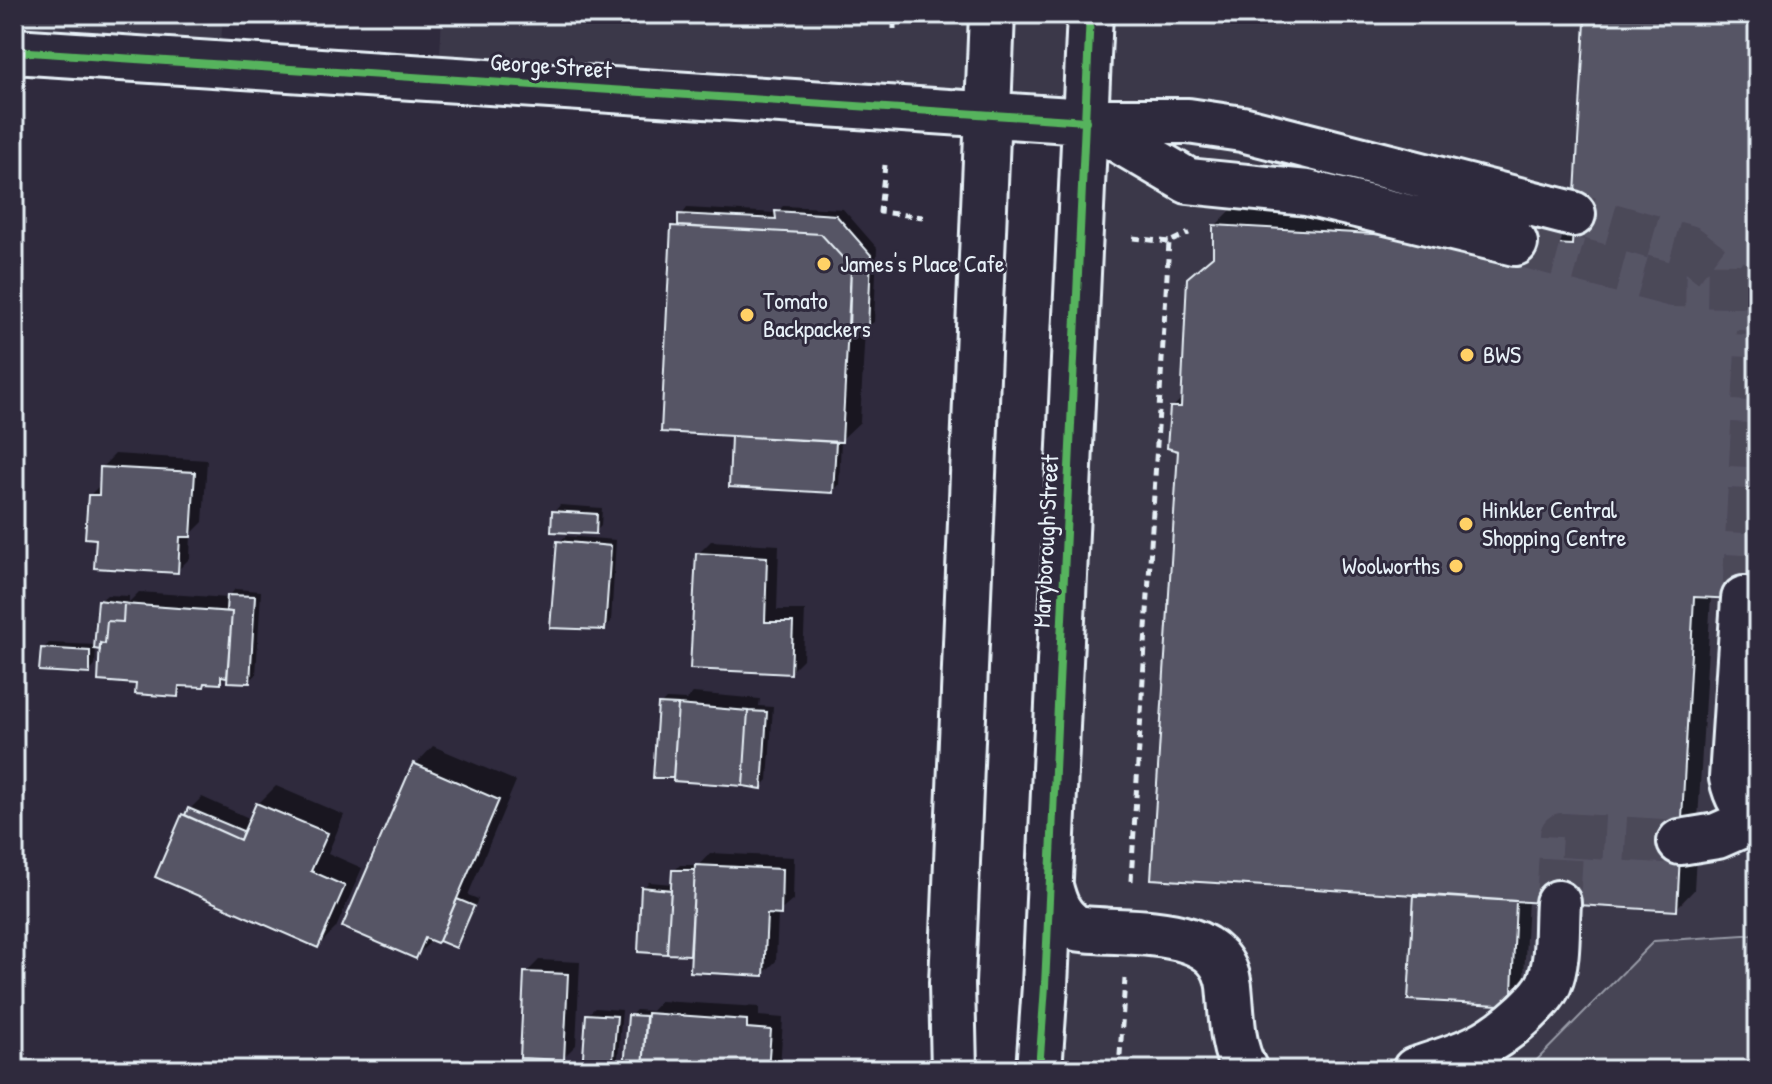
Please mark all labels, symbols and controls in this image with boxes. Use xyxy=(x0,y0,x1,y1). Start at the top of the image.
street label: George Street xyxy=(489,45,614,85)
place label: James's Place Cafe xyxy=(840,247,1005,279)
marker: James's Place Cafe xyxy=(815,255,833,273)
place label: Tomato Backpackers xyxy=(763,284,871,344)
marker: Tomato Backpackers xyxy=(738,306,756,324)
place label: BWS xyxy=(1483,338,1521,370)
marker: BWS xyxy=(1458,346,1476,364)
street label: Maryborough Street xyxy=(1024,453,1066,628)
place label: Hinkler Central Shopping Centre xyxy=(1482,493,1627,553)
marker: Hinkler Central Shopping Centre xyxy=(1457,515,1475,533)
place label: Woolworths xyxy=(1342,549,1440,581)
marker: Woolworths xyxy=(1447,557,1465,575)

